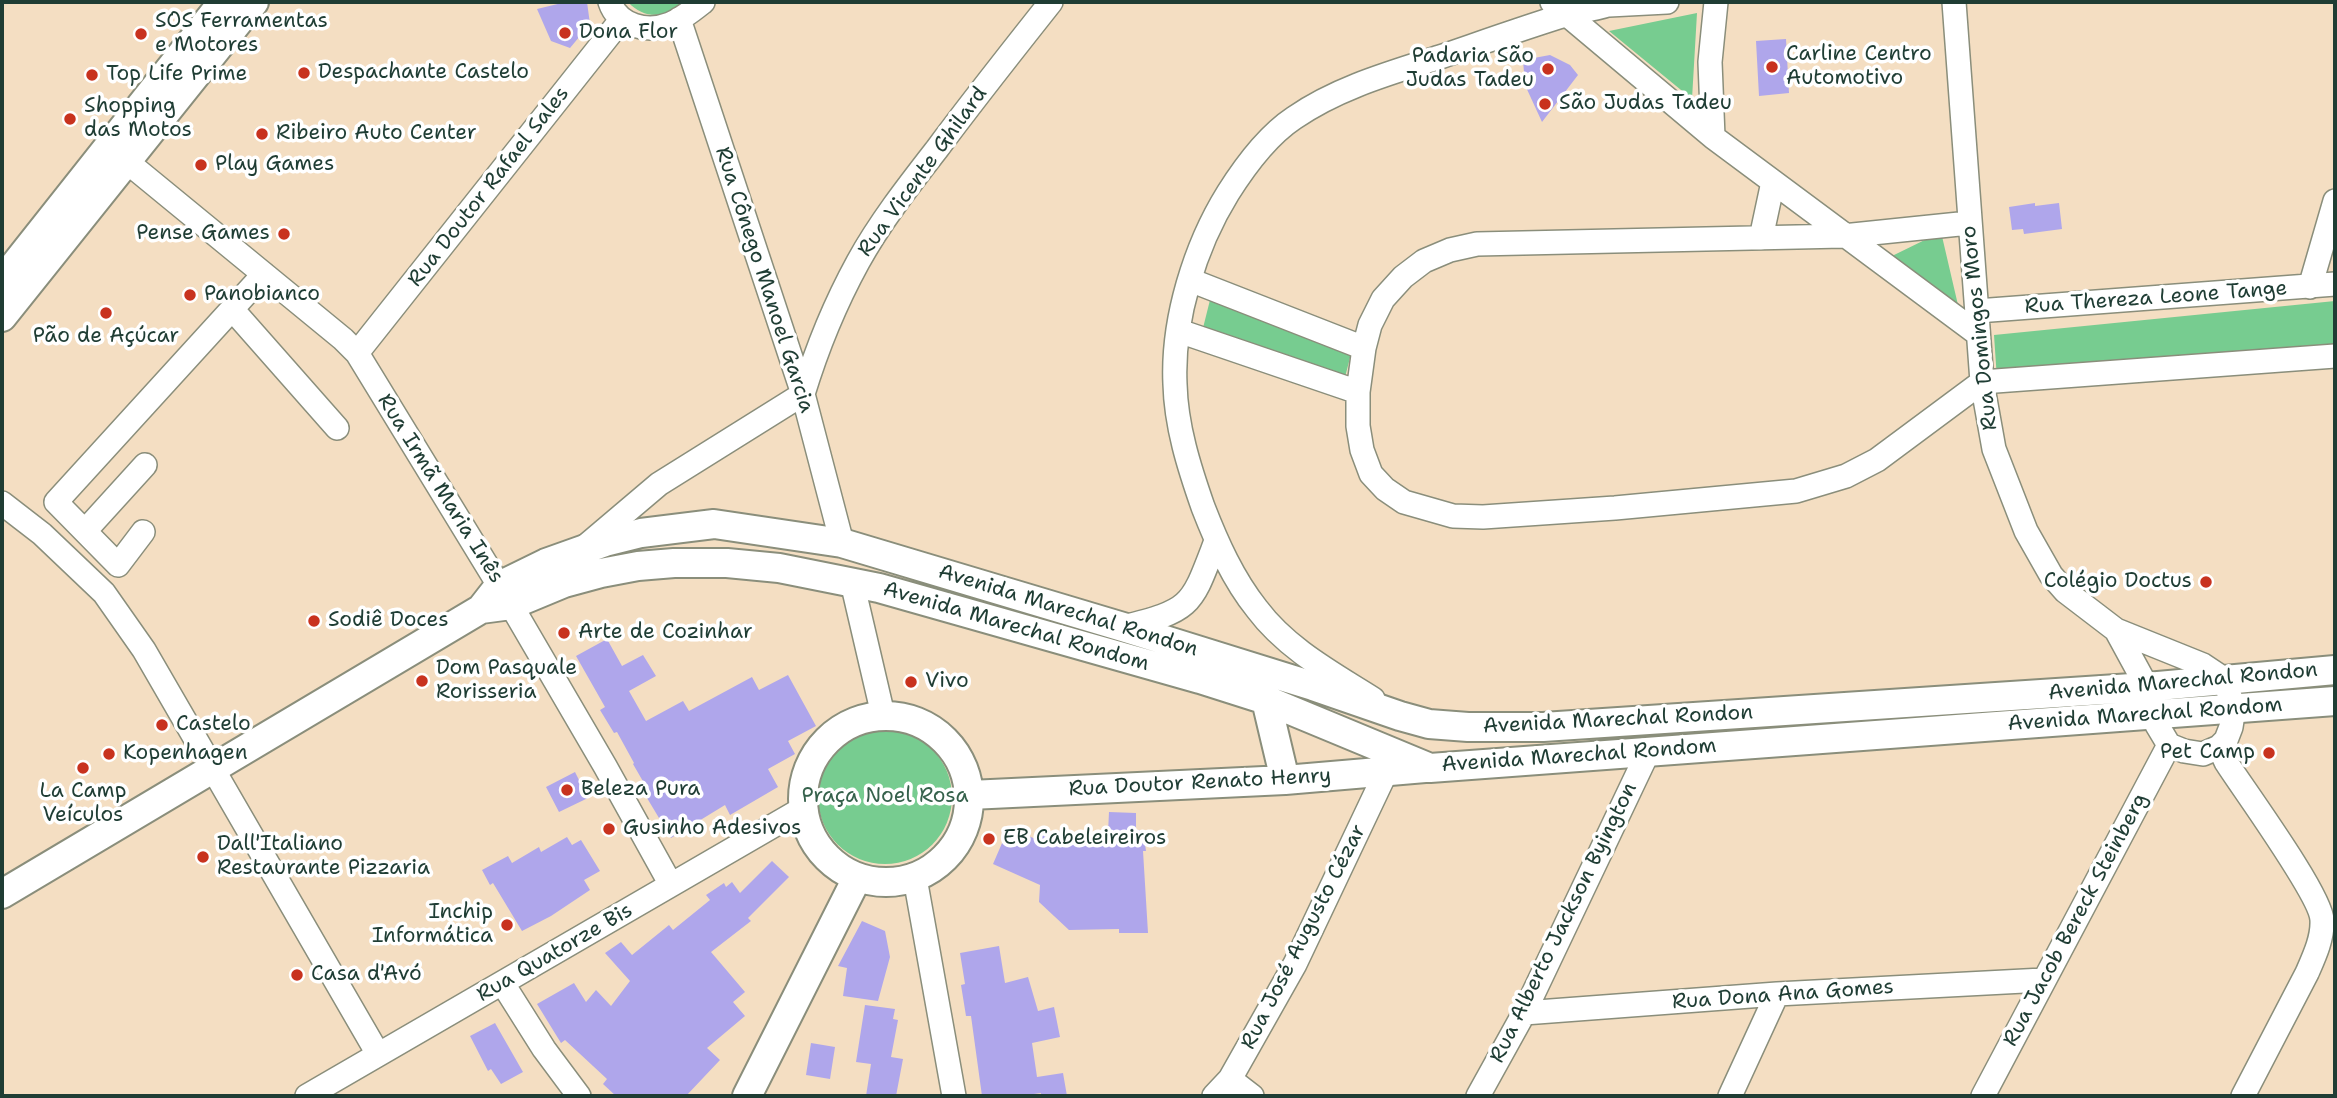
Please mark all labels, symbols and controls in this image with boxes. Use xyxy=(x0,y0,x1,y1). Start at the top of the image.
place label: SOS Ferramentas e Motores xyxy=(155,9,328,59)
place label: Dona Flor xyxy=(579,20,678,46)
marker: Dona Flor xyxy=(557,25,573,41)
marker: SOS Ferramentas e Motores xyxy=(133,26,149,42)
place label: Carline Centro Automotivo xyxy=(1786,42,1932,92)
place label: Padaria São Judas Tadeu xyxy=(1405,44,1534,94)
marker: Carline Centro Automotivo xyxy=(1764,59,1780,75)
place label: Despachante Castelo xyxy=(318,60,529,86)
marker: Padaria São Judas Tadeu xyxy=(1540,61,1556,77)
place label: Top Life Prime xyxy=(106,62,247,88)
marker: Despachante Castelo xyxy=(296,65,312,81)
marker: Top Life Prime xyxy=(84,67,100,83)
street label: Rua Doutor Rafael Sales xyxy=(403,82,575,292)
street label: Rua Vicente Ghilard xyxy=(853,82,993,262)
place label: São Judas Tadeu xyxy=(1559,91,1732,117)
place label: Shopping das Motos xyxy=(84,94,192,144)
marker: São Judas Tadeu xyxy=(1537,96,1553,112)
marker: Shopping das Motos xyxy=(62,111,78,127)
place label: Ribeiro Auto Center xyxy=(276,121,477,147)
marker: Ribeiro Auto Center xyxy=(254,126,270,142)
street label: Rua Cônego Manoel Garcia xyxy=(709,144,819,416)
place label: Play Games xyxy=(215,152,334,178)
marker: Play Games xyxy=(193,157,209,173)
place label: Pense Games xyxy=(136,221,270,247)
street label: Rua Domingos Moro xyxy=(1957,224,2003,432)
marker: Pense Games xyxy=(276,226,292,242)
street label: Rua Thereza Leone Tange xyxy=(2024,276,2288,320)
place label: Panobianco xyxy=(204,282,320,308)
marker: Panobianco xyxy=(182,287,198,303)
marker: Pão de Açúcar xyxy=(98,305,114,321)
place label: Pão de Açúcar xyxy=(33,324,179,350)
street label: Rua Irmã Maria Inês xyxy=(371,390,509,588)
street label: Avenida Marechal Rondon xyxy=(935,559,1201,663)
place label: Colégio Doctus xyxy=(2044,569,2192,595)
marker: Colégio Doctus xyxy=(2198,574,2214,590)
street label: Avenida Marechal Rondom xyxy=(880,577,1152,677)
place label: Sodiê Doces xyxy=(328,608,449,634)
marker: Sodiê Doces xyxy=(306,613,322,629)
place label: Arte de Cozinhar xyxy=(578,620,753,646)
marker: Arte de Cozinhar xyxy=(556,625,572,641)
place label: Dom Pasquale Rorisseria xyxy=(436,656,577,706)
street label: Avenida Marechal Rondon xyxy=(2047,658,2319,706)
place label: Vivo xyxy=(925,669,969,695)
marker: Dom Pasquale Rorisseria xyxy=(414,673,430,689)
marker: Vivo xyxy=(903,674,919,690)
street label: Avenida Marechal Rondom xyxy=(2007,693,2283,737)
street label: Avenida Marechal Rondon xyxy=(1482,700,1754,740)
place label: Castelo xyxy=(176,712,251,738)
marker: Castelo xyxy=(154,717,170,733)
street label: Avenida Marechal Rondom xyxy=(1441,734,1717,778)
place label: Pet Camp xyxy=(2160,740,2255,766)
place label: Kopenhagen xyxy=(123,741,248,767)
marker: Pet Camp xyxy=(2261,745,2277,761)
marker: Kopenhagen xyxy=(101,746,117,762)
marker: La Camp Veículos xyxy=(75,760,91,776)
street label: Rua Doutor Renato Henry xyxy=(1068,764,1332,802)
place label: Beleza Pura xyxy=(581,777,700,803)
place label: La Camp Veículos xyxy=(39,779,127,829)
street label: Rua Alberto Jackson Byington xyxy=(1485,779,1643,1067)
marker: Beleza Pura xyxy=(559,782,575,798)
park label: Praça Noel Rosa xyxy=(802,784,968,810)
street label: Rua Jacob Bereck Steinberg xyxy=(1998,789,2154,1051)
place label: Gusinho Adesivos xyxy=(623,816,801,842)
street label: Rua José Augusto Cézar xyxy=(1236,820,1372,1054)
marker: Gusinho Adesivos xyxy=(601,821,617,837)
place label: EB Cabeleireiros xyxy=(1003,826,1166,852)
marker: EB Cabeleireiros xyxy=(981,831,997,847)
place label: Dall'Italiano Restaurante Pizzaria xyxy=(217,832,430,882)
marker: Dall'Italiano Restaurante Pizzaria xyxy=(195,849,211,865)
street label: Rua Quatorze Bis xyxy=(473,898,637,1008)
place label: Inchip Informática xyxy=(372,900,493,950)
marker: Inchip Informática xyxy=(499,917,515,933)
place label: Casa d'Avó xyxy=(311,962,422,988)
marker: Casa d'Avó xyxy=(289,967,305,983)
street label: Rua Dona Ana Gomes xyxy=(1671,975,1895,1015)

